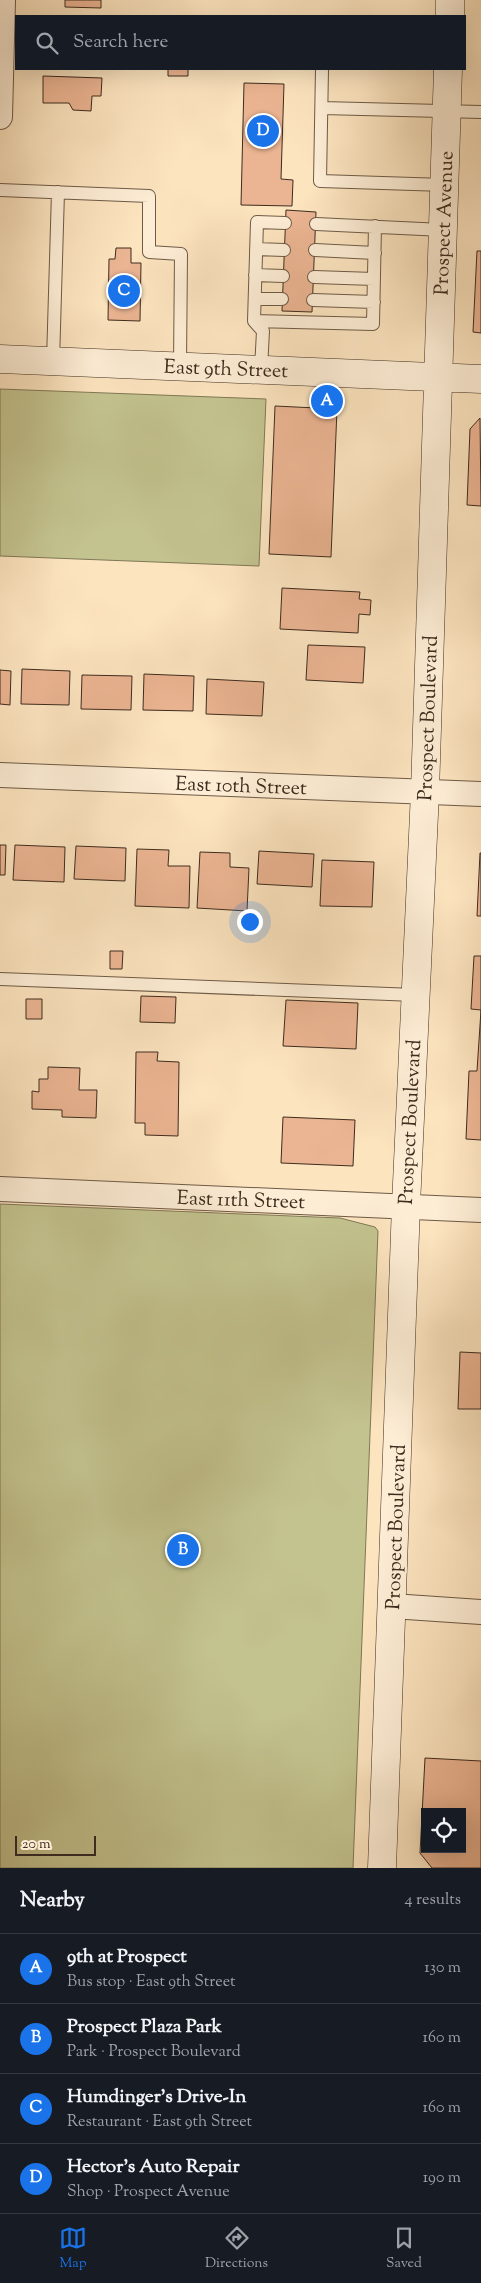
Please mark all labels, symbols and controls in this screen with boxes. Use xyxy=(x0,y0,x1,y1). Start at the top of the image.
search box xyxy=(15,15,466,70)
icon: search xyxy=(33,29,61,57)
text: Search here xyxy=(73,29,168,56)
pin: D xyxy=(247,112,279,150)
street label: Prospect Avenue xyxy=(428,150,463,296)
pin: C xyxy=(108,272,140,310)
street label: East 9th Street xyxy=(163,354,289,387)
pin: A xyxy=(311,382,343,420)
street label: Prospect Boulevard xyxy=(412,635,447,801)
street label: East 10th Street xyxy=(175,771,307,804)
your location xyxy=(237,909,263,935)
street label: Prospect Boulevard xyxy=(393,1039,430,1205)
street label: East 11th Street xyxy=(176,1185,306,1218)
street label: Prospect Boulevard xyxy=(380,1444,415,1610)
pin: B xyxy=(167,1531,199,1569)
map controls xyxy=(421,1808,466,1853)
button: locate xyxy=(421,1808,466,1853)
scale bar xyxy=(15,1833,96,1856)
text: 20 m xyxy=(22,1835,51,1855)
text: Nearby xyxy=(20,1886,85,1916)
text: 4 results xyxy=(405,1889,461,1912)
text: 9th at Prospect xyxy=(67,1944,187,1971)
text: A xyxy=(30,1957,43,1980)
text: 130 m xyxy=(424,1957,461,1980)
text: Bus stop · East 9th Street xyxy=(67,1971,236,1994)
text: Prospect Plaza Park xyxy=(67,2014,222,2041)
text: B xyxy=(31,2027,41,2050)
text: 160 m xyxy=(423,2027,461,2050)
text: Park · Prospect Boulevard xyxy=(67,2041,241,2064)
text: Humdinger's Drive-In xyxy=(67,2084,246,2111)
text: C xyxy=(30,2097,42,2120)
text: 160 m xyxy=(423,2097,461,2120)
text: Restaurant · East 9th Street xyxy=(67,2111,252,2134)
text: Hector's Auto Repair xyxy=(67,2154,240,2181)
text: D xyxy=(30,2167,42,2190)
text: 190 m xyxy=(423,2167,461,2190)
text: Shop · Prospect Avenue xyxy=(67,2181,230,2204)
tab: Map xyxy=(59,2224,87,2274)
tab: Directions xyxy=(205,2224,268,2274)
tab: Saved xyxy=(386,2224,422,2274)

